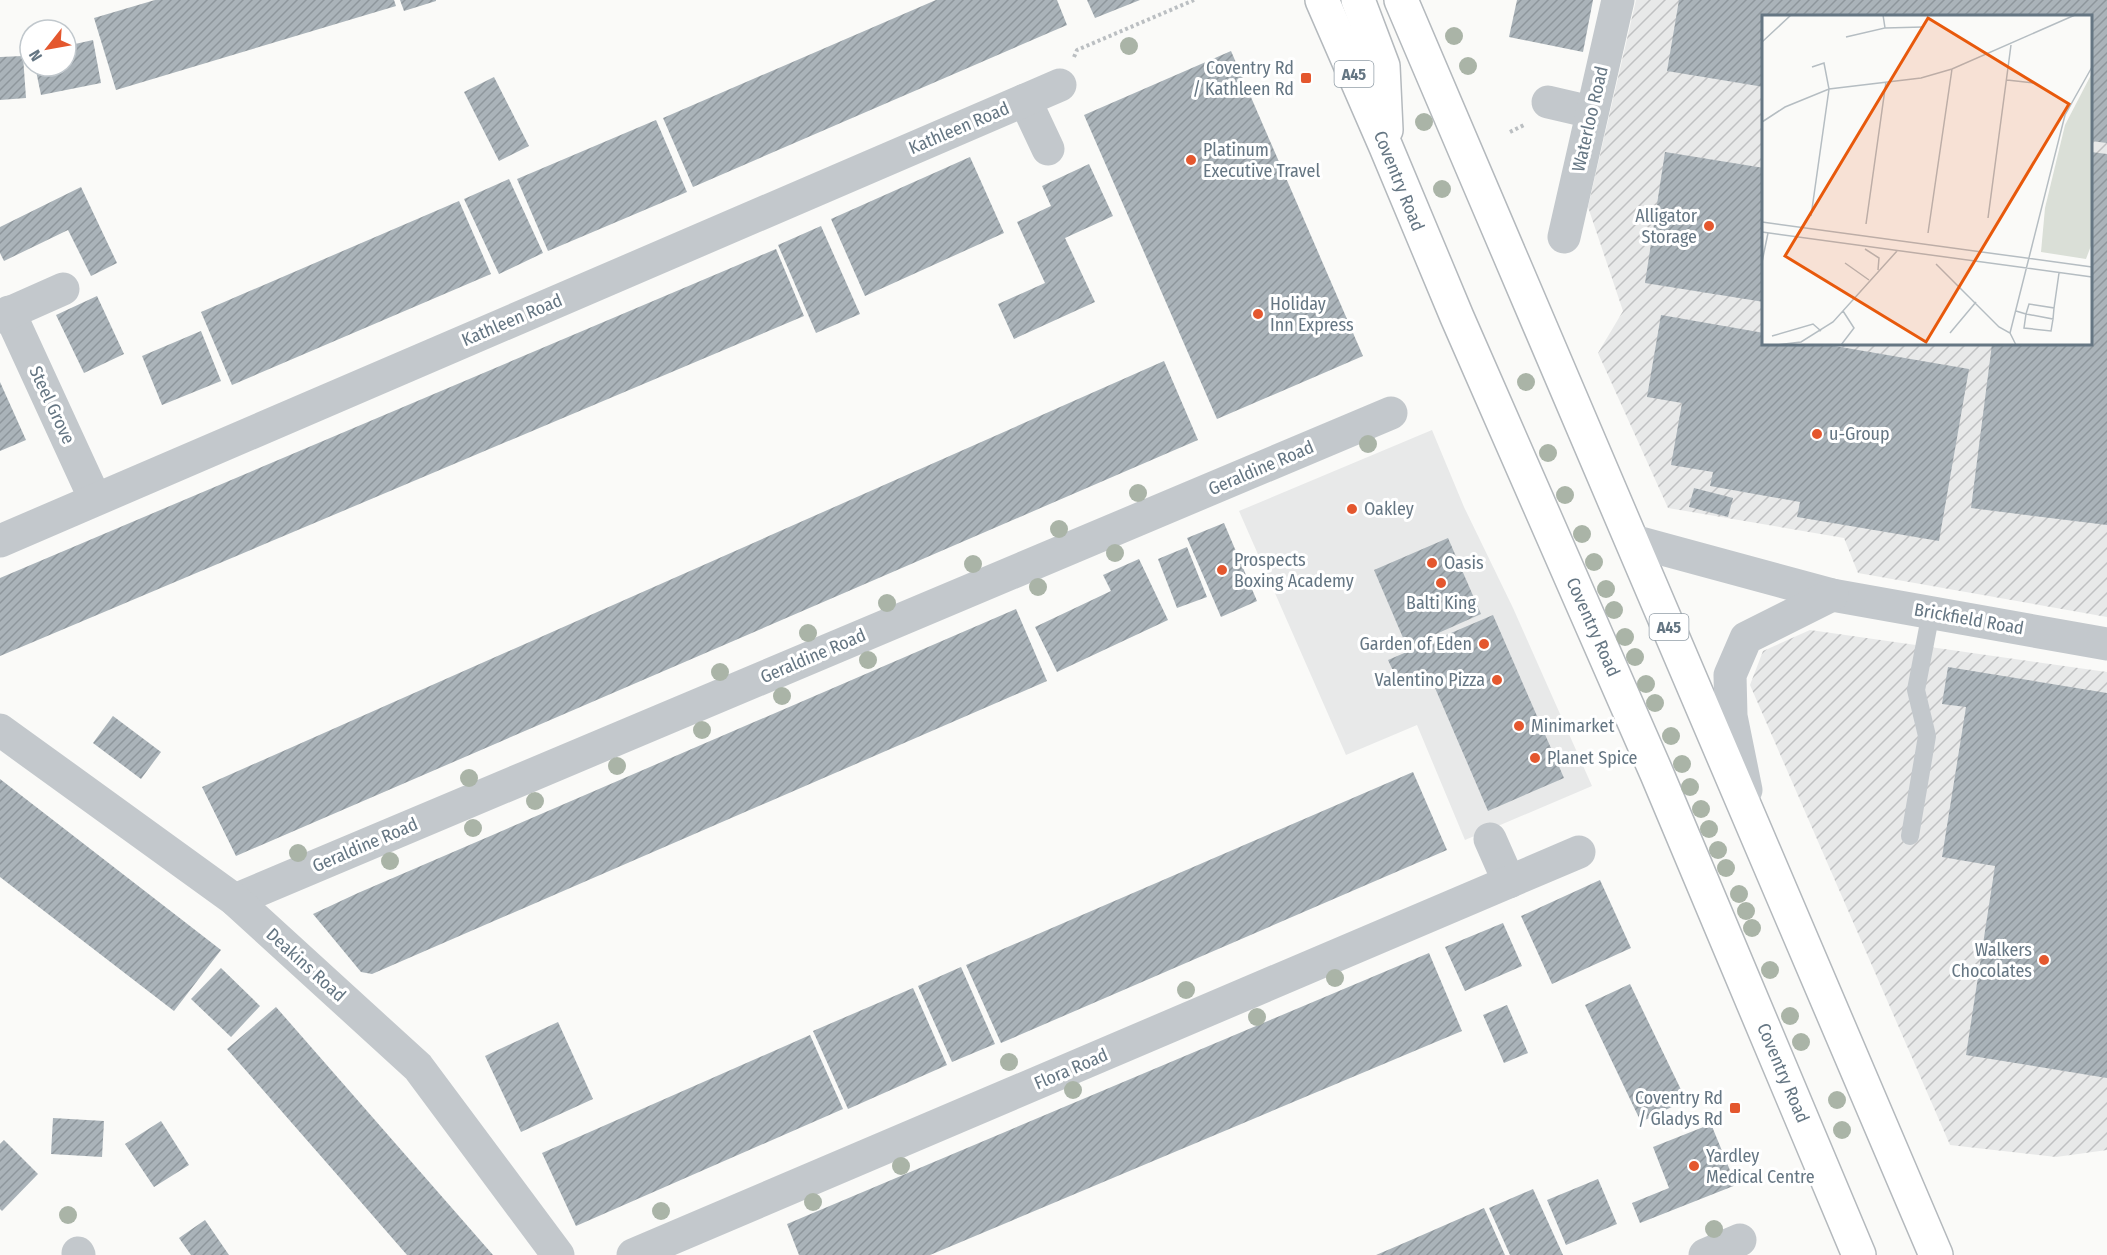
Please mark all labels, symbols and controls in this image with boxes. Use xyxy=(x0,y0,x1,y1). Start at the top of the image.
inset map xyxy=(1762,15,2092,345)
north arrow xyxy=(18,18,78,78)
text: N xyxy=(25,46,46,64)
place label: Coventry Rd / Kathleen Rd xyxy=(1192,57,1294,100)
road number: A45 xyxy=(1334,61,1374,87)
street label: Waterloo Road xyxy=(1567,64,1613,174)
marker: Coventry Rd / Kathleen Rd xyxy=(1299,71,1313,85)
street label: Kathleen Road xyxy=(905,97,1013,159)
street label: Coventry Road xyxy=(1369,128,1429,234)
place label: Platinum Executive Travel xyxy=(1203,139,1320,182)
marker: Platinum Executive Travel xyxy=(1184,153,1198,167)
place label: Alligator Storage xyxy=(1635,205,1698,248)
marker: Alligator Storage xyxy=(1702,219,1716,233)
street label: Kathleen Road xyxy=(458,289,566,351)
place label: Holiday Inn Express xyxy=(1270,293,1354,336)
marker: Holiday Inn Express xyxy=(1251,307,1265,321)
street label: Steel Grove xyxy=(24,362,80,448)
place label: u-Group xyxy=(1829,423,1890,445)
marker: u-Group xyxy=(1810,427,1824,441)
street label: Geraldine Road xyxy=(1205,436,1317,500)
place label: Oakley xyxy=(1364,498,1414,520)
marker: Oakley xyxy=(1345,502,1359,516)
place label: Prospects Boxing Academy xyxy=(1234,549,1354,592)
place label: Oasis xyxy=(1444,552,1484,574)
marker: Oasis xyxy=(1425,556,1439,570)
marker: Prospects Boxing Academy xyxy=(1215,563,1229,577)
street label: Coventry Road xyxy=(1561,574,1625,680)
marker: Balti King xyxy=(1434,576,1448,590)
place label: Balti King xyxy=(1406,592,1476,614)
street label: Brickfield Road xyxy=(1912,599,2026,639)
road number: A45 xyxy=(1650,614,1688,640)
street label: Geraldine Road xyxy=(757,624,869,688)
place label: Garden of Eden xyxy=(1360,633,1472,655)
marker: Garden of Eden xyxy=(1477,637,1491,651)
place label: Valentino Pizza xyxy=(1374,669,1485,691)
marker: Valentino Pizza xyxy=(1490,673,1504,687)
place label: Minimarket xyxy=(1531,715,1614,737)
marker: Minimarket xyxy=(1512,719,1526,733)
place label: Planet Spice xyxy=(1547,747,1638,769)
marker: Planet Spice xyxy=(1528,751,1542,765)
street label: Geraldine Road xyxy=(309,813,421,877)
street label: Deakins Road xyxy=(262,923,350,1007)
place label: Walkers Chocolates xyxy=(1952,939,2032,982)
marker: Walkers Chocolates xyxy=(2037,953,2051,967)
street label: Coventry Road xyxy=(1752,1020,1814,1126)
street label: Flora Road xyxy=(1031,1044,1111,1094)
place label: Coventry Rd / Gladys Rd xyxy=(1635,1087,1723,1130)
marker: Coventry Rd / Gladys Rd xyxy=(1728,1101,1742,1115)
place label: Yardley Medical Centre xyxy=(1706,1145,1815,1188)
marker: Yardley Medical Centre xyxy=(1687,1159,1701,1173)

